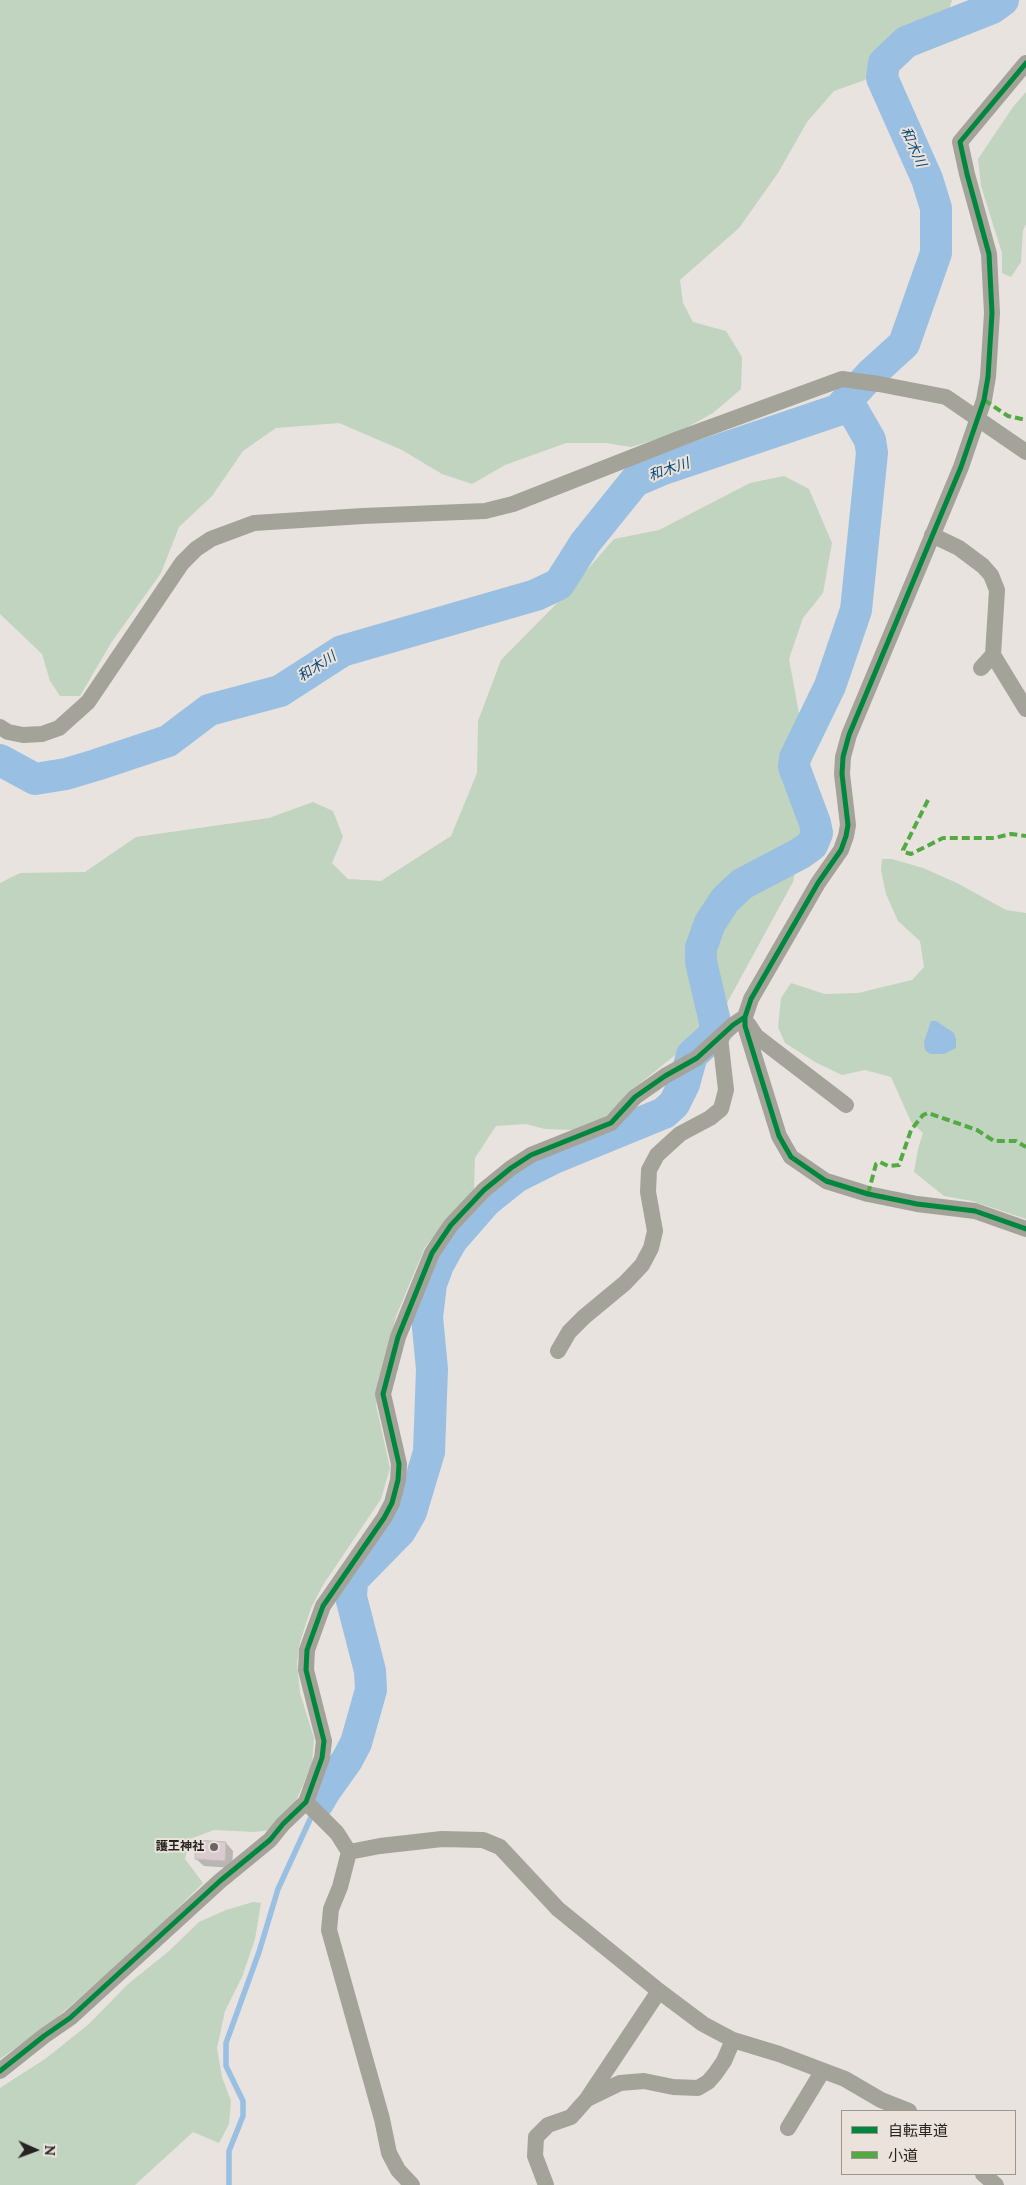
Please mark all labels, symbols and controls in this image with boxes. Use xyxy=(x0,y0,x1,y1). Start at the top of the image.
water label: 和木川 xyxy=(897,124,929,170)
water label: 和木川 xyxy=(646,455,692,485)
water label: 和木川 xyxy=(295,649,339,685)
place label: 護王神社 xyxy=(156,1840,204,1854)
marker: 護王神社 xyxy=(208,1841,220,1853)
legend xyxy=(841,2110,1016,2175)
text: 自転車道 xyxy=(888,2121,948,2140)
north arrow xyxy=(10,2125,60,2175)
text: N xyxy=(41,2145,59,2156)
text: 小道 xyxy=(888,2146,918,2165)

